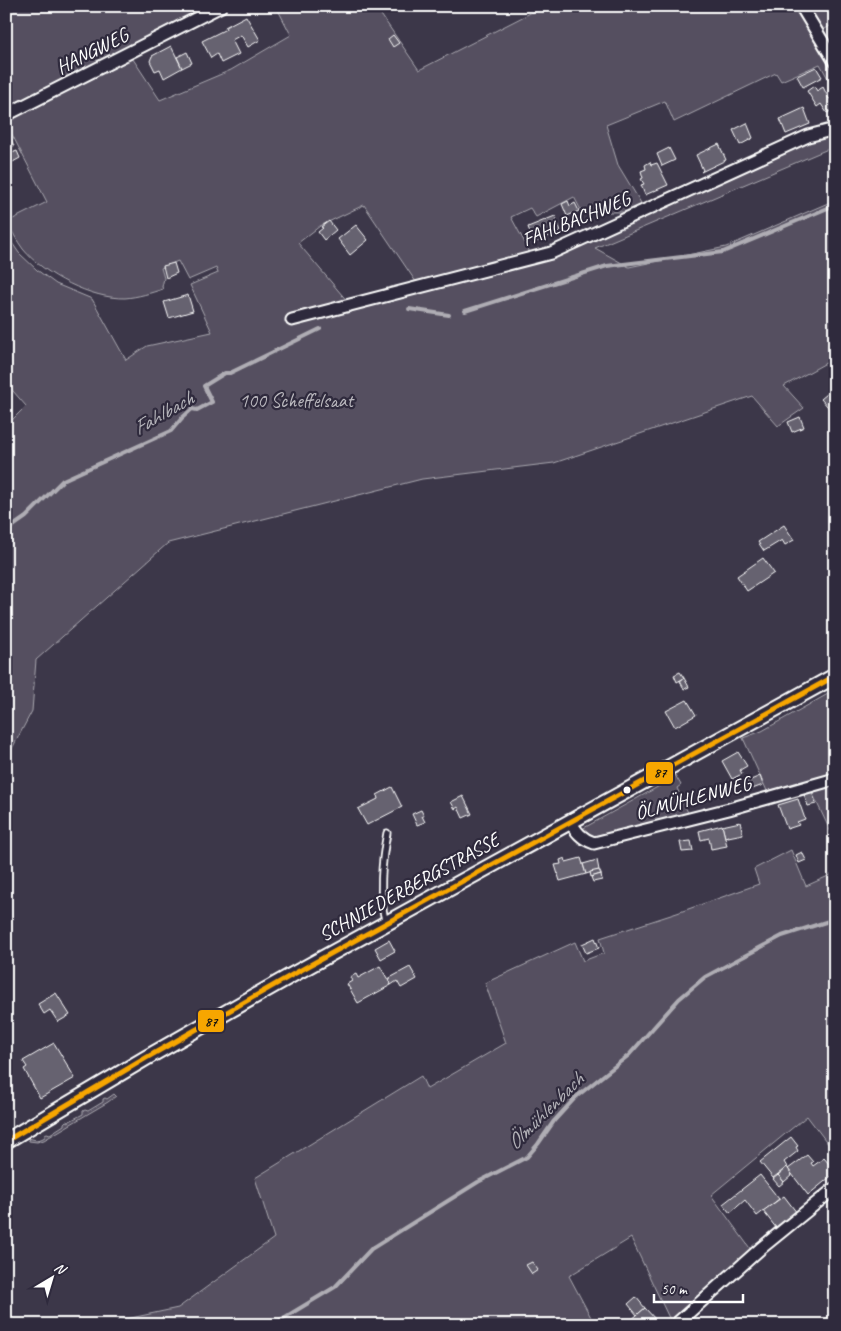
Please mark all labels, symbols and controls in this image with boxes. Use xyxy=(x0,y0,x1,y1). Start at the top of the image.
street label: HANGWEG xyxy=(52,21,134,80)
street label: FAHLBACHWEG xyxy=(518,185,636,252)
water label: Fahlbach xyxy=(128,385,199,441)
park label: 100 Scheffelsaat xyxy=(239,388,355,413)
line badge: 87 xyxy=(645,761,674,785)
text: 87 xyxy=(654,764,668,781)
street label: ÖLMÜHLENWEG xyxy=(632,770,756,825)
unlabelled marker xyxy=(622,785,632,795)
street label: SCHNIEDERBERGSTRASSE xyxy=(314,826,506,947)
line badge: 87 xyxy=(197,1009,225,1033)
text: 87 xyxy=(205,1013,219,1030)
water label: Ölmühlenbach xyxy=(501,1066,590,1155)
north arrow xyxy=(28,1254,78,1304)
text: N xyxy=(51,1259,70,1279)
scale bar xyxy=(654,1271,742,1303)
text: 50 m xyxy=(661,1280,688,1299)

